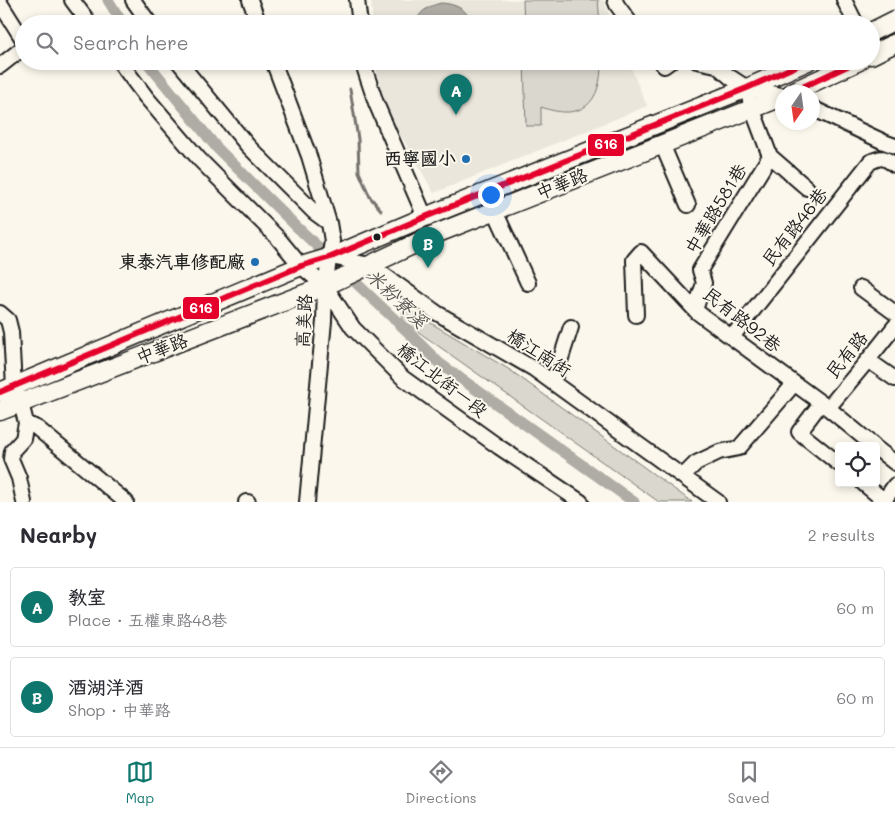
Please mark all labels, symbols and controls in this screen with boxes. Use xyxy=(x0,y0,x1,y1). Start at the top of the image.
search box xyxy=(15,15,880,70)
icon: search xyxy=(33,29,61,57)
text: Search here xyxy=(73,30,189,55)
pin: A xyxy=(440,74,472,115)
north arrow xyxy=(775,85,820,130)
line badge: 616 xyxy=(587,133,625,157)
text: 616 xyxy=(594,134,618,153)
place label: 西寧國小 xyxy=(384,146,456,170)
marker: 西寧國小 xyxy=(460,153,472,165)
street label: 中華路581巷 xyxy=(679,159,752,258)
street label: 中華路 xyxy=(532,162,591,204)
your location xyxy=(478,182,504,208)
street label: 民有路46巷 xyxy=(756,182,832,271)
pin: B xyxy=(412,227,444,268)
unlabelled marker xyxy=(372,232,382,242)
place label: 東泰汽車修配廠 xyxy=(119,249,245,273)
marker: 東泰汽車修配廠 xyxy=(249,256,261,268)
water label: 米粉寮溪 xyxy=(361,262,434,334)
street label: 民有路92巷 xyxy=(699,281,787,357)
street label: 高美路 xyxy=(290,293,316,349)
line badge: 616 xyxy=(182,296,220,320)
text: 616 xyxy=(189,298,213,317)
street label: 橋江南街 xyxy=(503,322,576,382)
street label: 民有路 xyxy=(820,326,873,383)
street label: 中華路 xyxy=(132,327,191,369)
street label: 橋江北街一段 xyxy=(393,337,493,422)
map controls xyxy=(835,442,880,487)
button: locate xyxy=(835,442,880,487)
text: Nearby xyxy=(20,521,97,548)
text: 2 results xyxy=(808,524,875,545)
text: 教室 xyxy=(68,584,106,609)
text: A xyxy=(31,597,43,618)
text: 60 m xyxy=(837,597,874,618)
text: Place · 五權東路48巷 xyxy=(68,609,227,630)
text: 酒湖洋酒 xyxy=(68,674,144,699)
text: B xyxy=(32,687,42,708)
text: 60 m xyxy=(837,687,874,708)
text: Shop · 中華路 xyxy=(68,699,171,720)
tab: Map xyxy=(126,758,154,807)
tab: Directions xyxy=(405,758,477,807)
tab: Saved xyxy=(728,758,769,807)

